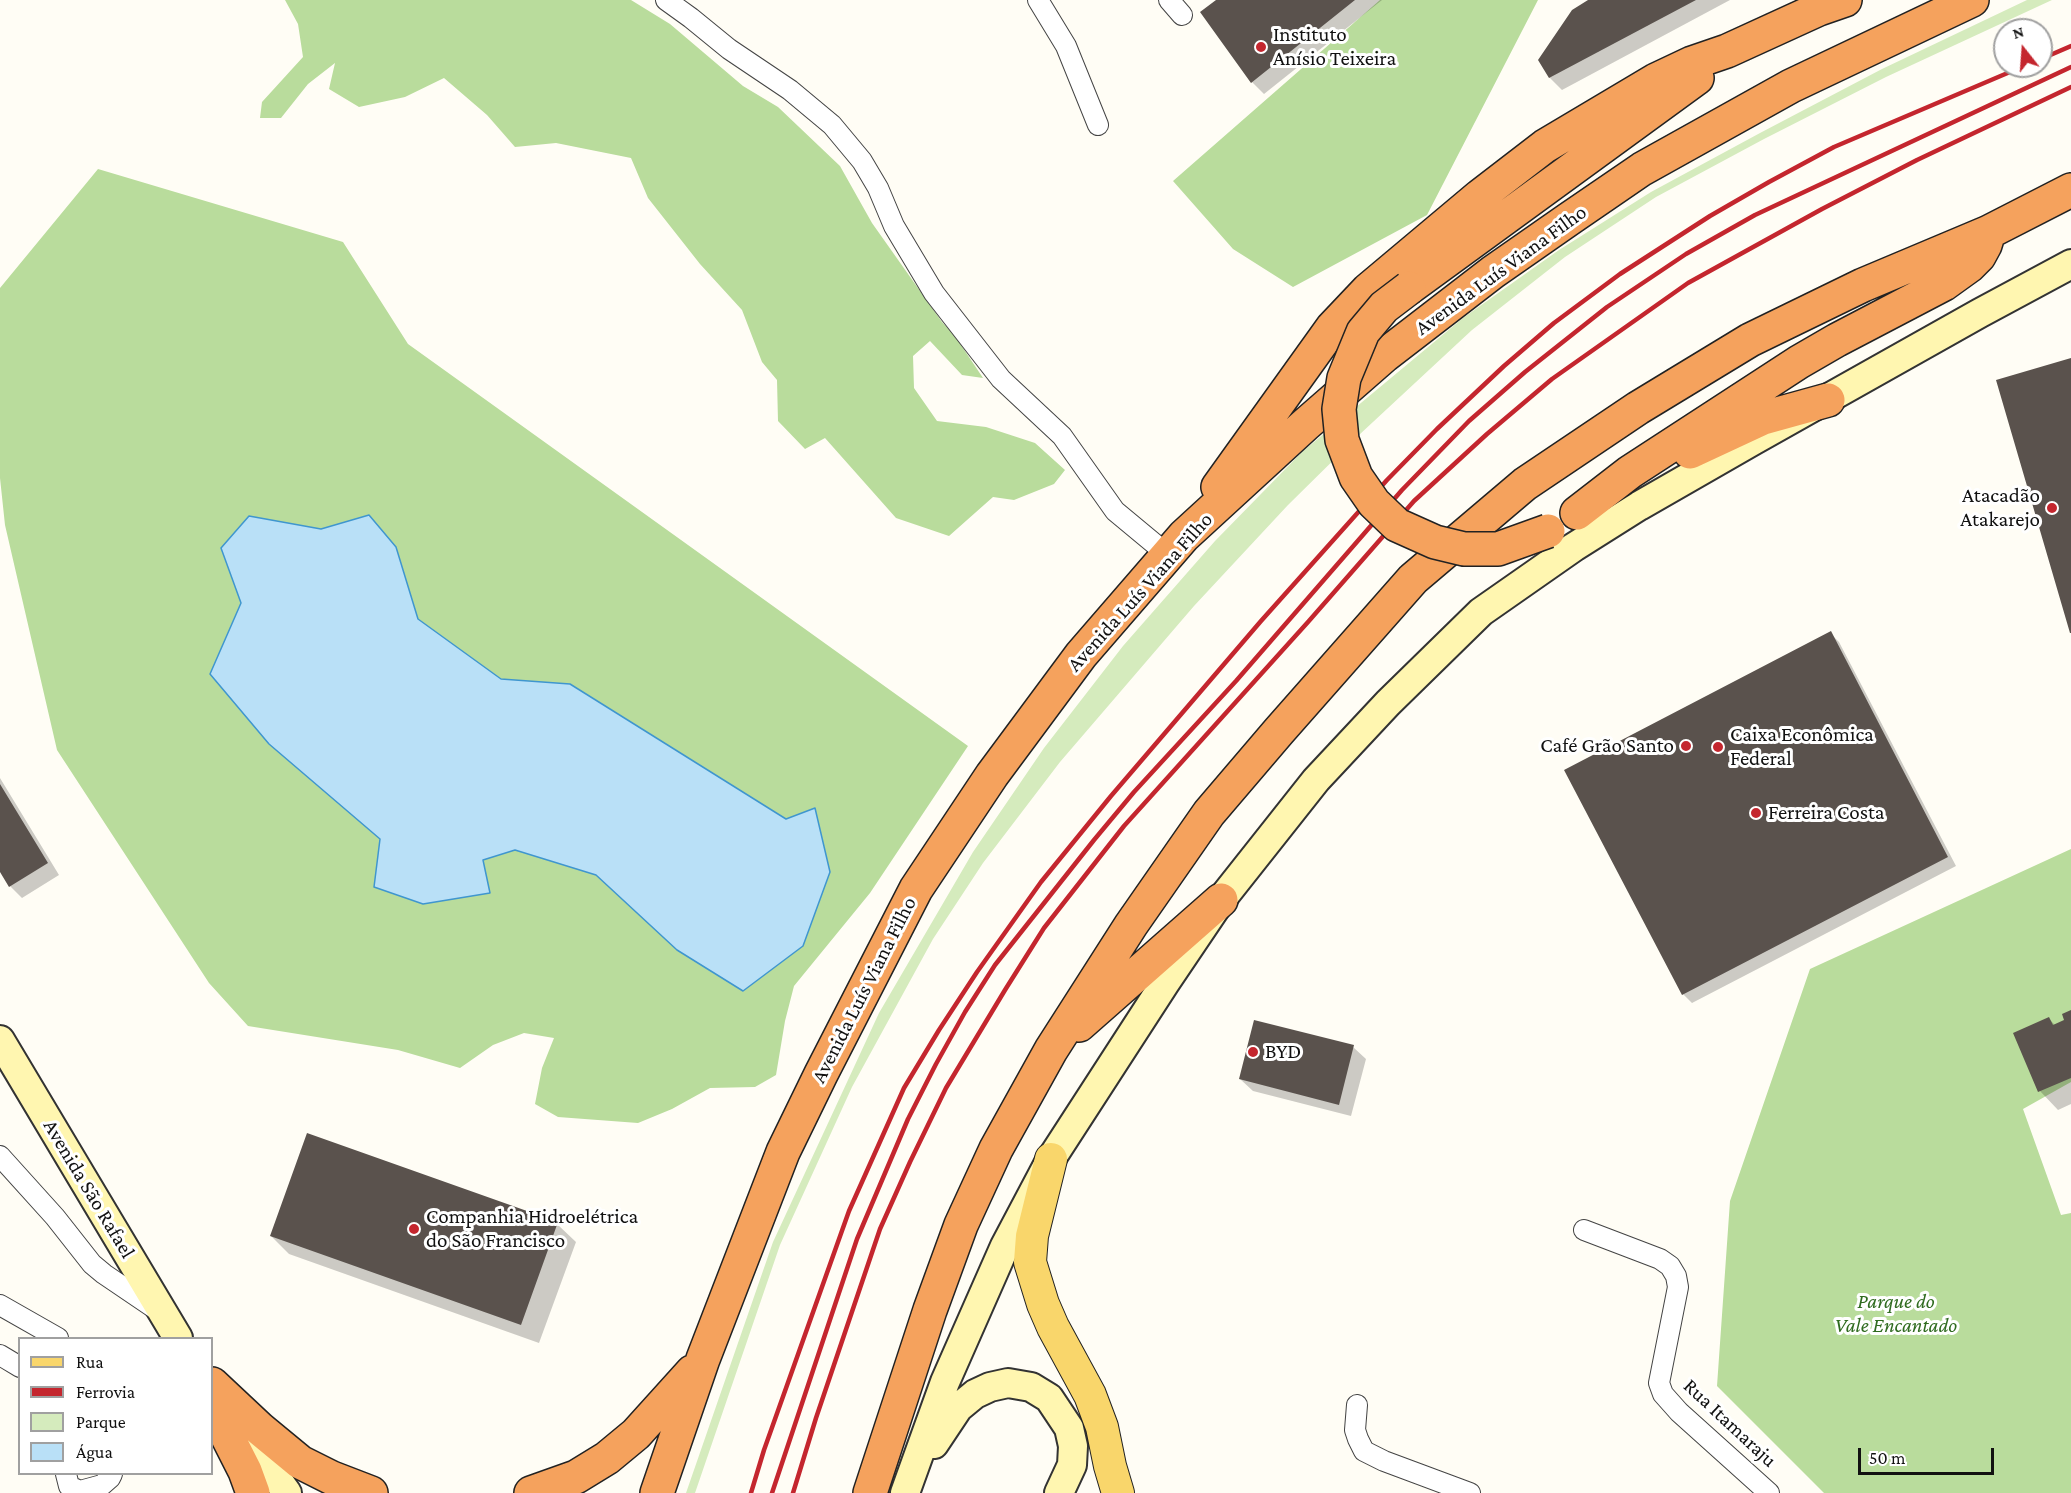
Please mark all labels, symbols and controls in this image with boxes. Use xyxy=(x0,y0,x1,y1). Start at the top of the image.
north arrow xyxy=(1993,18,2053,78)
place label: Instituto Anísio Teixeira xyxy=(1273,22,1396,72)
text: N xyxy=(2010,22,2026,42)
marker: Instituto Anísio Teixeira xyxy=(1254,40,1268,54)
street label: Avenida Luís Viana Filho xyxy=(1410,199,1592,341)
place label: Atacadão Atakarejo xyxy=(1960,483,2040,533)
marker: Atacadão Atakarejo xyxy=(2045,501,2059,515)
street label: Avenida Luís Viana Filho xyxy=(1062,507,1218,677)
place label: Caixa Econômica Federal xyxy=(1730,722,1874,772)
place label: Café Grão Santo xyxy=(1540,733,1674,759)
marker: Café Grão Santo xyxy=(1679,739,1693,753)
marker: Caixa Econômica Federal xyxy=(1711,740,1725,754)
place label: Ferreira Costa xyxy=(1768,800,1885,826)
marker: Ferreira Costa xyxy=(1749,806,1763,820)
street label: Avenida Luís Viana Filho xyxy=(806,893,922,1087)
place label: BYD xyxy=(1265,1039,1301,1065)
marker: BYD xyxy=(1246,1045,1260,1059)
street label: Avenida São Rafael xyxy=(38,1115,140,1263)
place label: Companhia Hidroelétrica do São Francisco xyxy=(426,1204,638,1254)
marker: Companhia Hidroelétrica do São Francisco xyxy=(407,1222,421,1236)
park label: Parque do Vale Encantado xyxy=(1835,1289,1957,1339)
legend xyxy=(18,1337,213,1475)
text: Rua xyxy=(76,1352,104,1372)
street label: Rua Itamaraju xyxy=(1678,1373,1782,1473)
text: Ferrovia xyxy=(76,1382,135,1402)
text: Parque xyxy=(76,1412,126,1432)
scale bar xyxy=(1861,1436,1998,1474)
text: Água xyxy=(76,1442,113,1462)
text: 50 m xyxy=(1869,1448,1906,1468)

